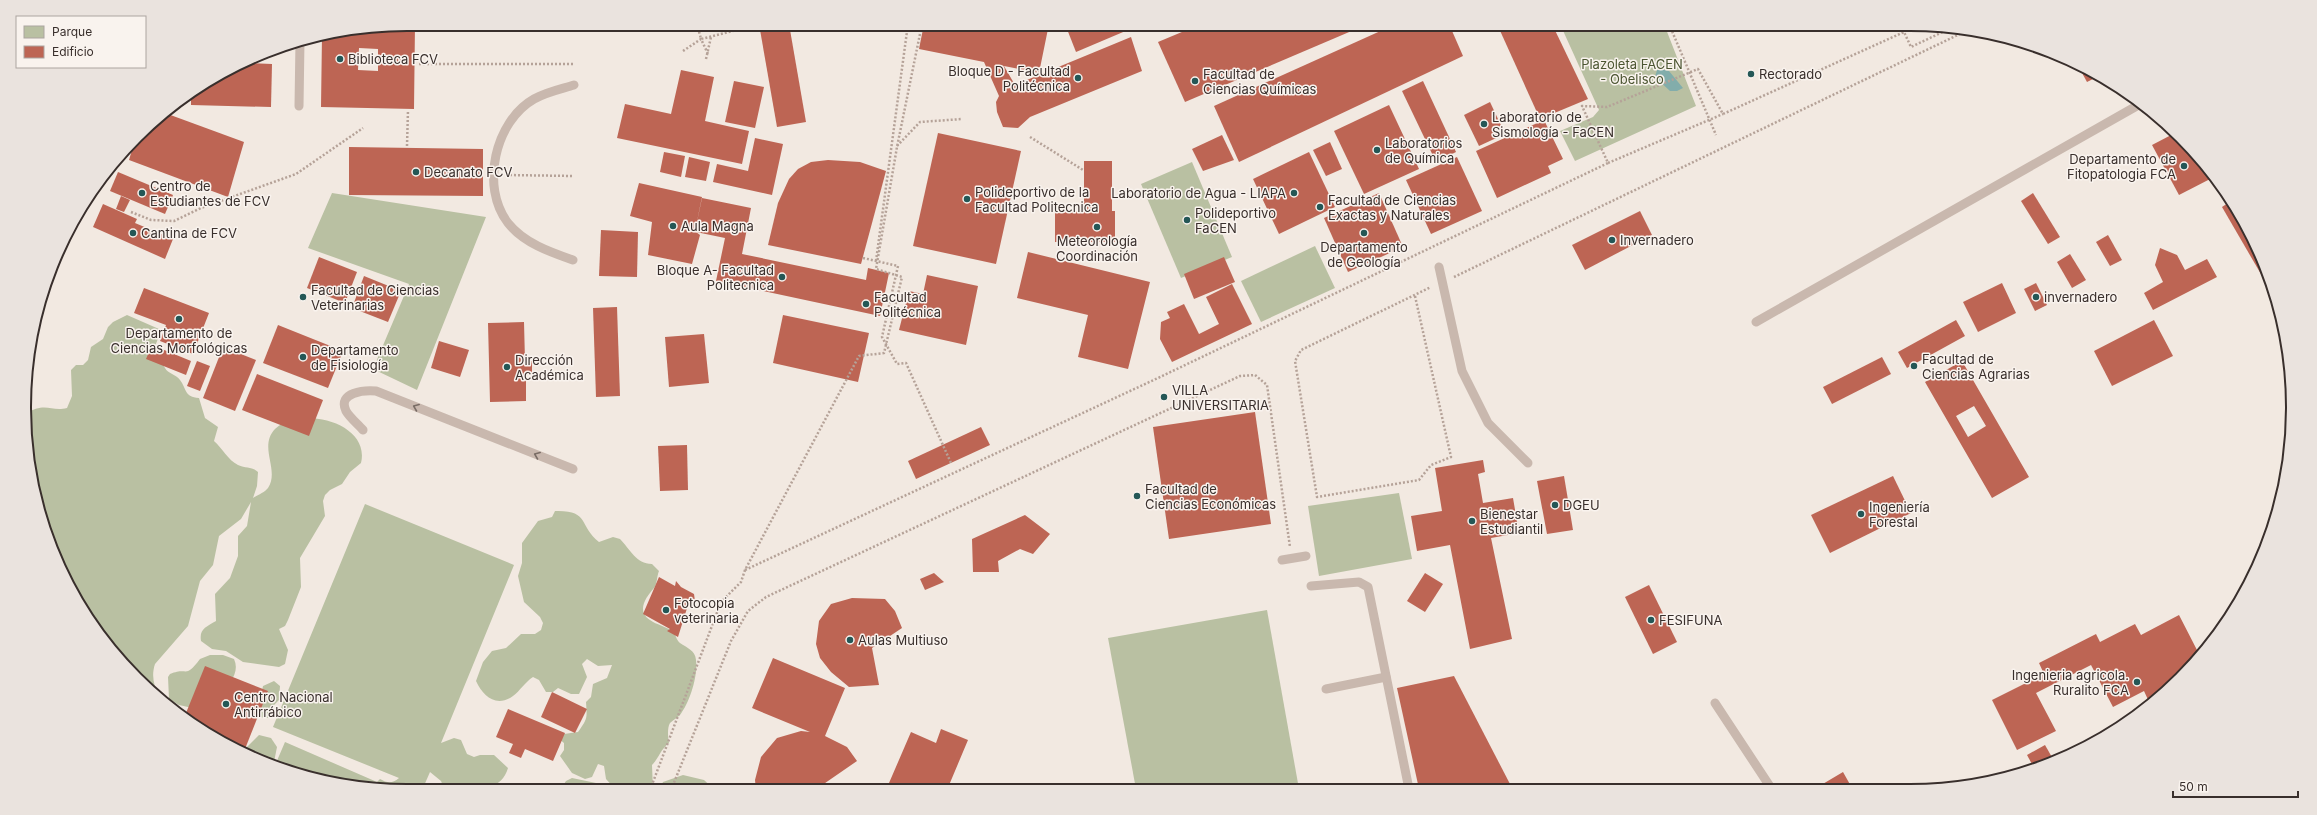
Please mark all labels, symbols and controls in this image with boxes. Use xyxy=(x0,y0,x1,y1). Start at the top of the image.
legend xyxy=(16,16,146,68)
text: Parque xyxy=(52,24,92,39)
text: Edificio xyxy=(52,44,94,59)
place label: Biblioteca FCV xyxy=(348,51,438,67)
marker: Biblioteca FCV xyxy=(335,54,345,64)
park label: Plazoleta FACEN - Obelisco xyxy=(1581,56,1683,87)
place label: Bloque D - Facultad Politécnica xyxy=(948,63,1070,94)
place label: Facultad de Ciencias Químicas xyxy=(1203,66,1316,97)
place label: Rectorado xyxy=(1759,66,1822,82)
marker: Rectorado xyxy=(1746,69,1756,79)
marker: Bloque D - Facultad Politécnica xyxy=(1073,73,1083,83)
marker: Facultad de Ciencias Químicas xyxy=(1190,76,1200,86)
place label: Laboratorio de Sismología - FaCEN xyxy=(1492,109,1614,140)
marker: Laboratorio de Sismología - FaCEN xyxy=(1479,119,1489,129)
place label: Laboratorios de Química xyxy=(1385,135,1463,166)
marker: Laboratorios de Química xyxy=(1372,145,1382,155)
place label: Departamento de Fitopatologia FCA xyxy=(2067,151,2176,182)
marker: Departamento de Fitopatologia FCA xyxy=(2179,161,2189,171)
place label: Decanato FCV xyxy=(424,164,513,180)
marker: Decanato FCV xyxy=(411,167,421,177)
place label: Centro de Estudiantes de FCV xyxy=(150,178,270,209)
place label: Polideportivo de la Facultad Politecnica xyxy=(975,184,1098,215)
place label: Laboratorio de Agua - LIAPA xyxy=(1111,185,1286,201)
marker: Centro de Estudiantes de FCV xyxy=(137,188,147,198)
marker: Laboratorio de Agua - LIAPA xyxy=(1289,188,1299,198)
place label: Facultad de Ciencias Exactas y Naturales xyxy=(1328,192,1456,223)
marker: Polideportivo de la Facultad Politecnica xyxy=(962,194,972,204)
marker: Facultad de Ciencias Exactas y Naturales xyxy=(1315,202,1325,212)
place label: Polideportivo FaCEN xyxy=(1195,205,1276,236)
marker: Polideportivo FaCEN xyxy=(1182,215,1192,225)
place label: Aula Magna xyxy=(681,218,754,234)
marker: Aula Magna xyxy=(668,221,678,231)
marker: Meteorología Coordinación xyxy=(1092,222,1102,232)
place label: Cantina de FCV xyxy=(141,225,237,241)
marker: Cantina de FCV xyxy=(128,228,138,238)
marker: Departamento de Geología xyxy=(1359,228,1369,238)
place label: Invernadero xyxy=(1620,232,1694,248)
place label: Meteorología Coordinación xyxy=(1056,233,1138,264)
marker: Invernadero xyxy=(1607,235,1617,245)
place label: Departamento de Geología xyxy=(1320,239,1408,270)
place label: Bloque A- Facultad Politecnica xyxy=(657,262,774,293)
marker: Bloque A- Facultad Politecnica xyxy=(777,272,787,282)
place label: Facultad de Ciencias Veterinarias xyxy=(311,282,439,313)
place label: Facultad Politécnica xyxy=(874,289,941,320)
place label: invernadero xyxy=(2044,289,2118,305)
marker: Facultad de Ciencias Veterinarias xyxy=(298,292,308,302)
marker: invernadero xyxy=(2031,292,2041,302)
marker: Facultad Politécnica xyxy=(861,299,871,309)
marker: Departamento de Ciencias Morfológicas xyxy=(174,314,184,324)
place label: Departamento de Ciencias Morfológicas xyxy=(111,325,248,356)
place label: Departamento de Fisiología xyxy=(311,342,399,373)
place label: Facultad de Ciencias Agrarias xyxy=(1922,351,2030,382)
marker: Departamento de Fisiología xyxy=(298,352,308,362)
place label: Dirección Académica xyxy=(515,352,584,383)
marker: Facultad de Ciencias Agrarias xyxy=(1909,361,1919,371)
marker: Dirección Académica xyxy=(502,362,512,372)
place label: VILLA UNIVERSITARIA xyxy=(1172,382,1269,413)
marker: VILLA UNIVERSITARIA xyxy=(1159,392,1169,402)
one-way arrow xyxy=(412,403,419,411)
one-way arrow xyxy=(533,451,540,459)
place label: Facultad de Ciencias Económicas xyxy=(1145,481,1276,512)
marker: Facultad de Ciencias Económicas xyxy=(1132,491,1142,501)
place label: DGEU xyxy=(1563,497,1600,513)
place label: Ingeniería Forestal xyxy=(1869,499,1930,530)
marker: DGEU xyxy=(1550,500,1560,510)
place label: Bienestar Estudiantil xyxy=(1480,506,1543,537)
marker: Ingeniería Forestal xyxy=(1856,509,1866,519)
marker: Bienestar Estudiantil xyxy=(1467,516,1477,526)
place label: Fotocopia veterinaria xyxy=(674,595,739,626)
marker: Fotocopia veterinaria xyxy=(661,605,671,615)
place label: FESIFUNA xyxy=(1659,612,1722,628)
marker: FESIFUNA xyxy=(1646,615,1656,625)
place label: Aulas Multiuso xyxy=(858,632,948,648)
marker: Aulas Multiuso xyxy=(845,635,855,645)
place label: Ingenieria agricola. Ruralito FCA xyxy=(2012,667,2129,698)
marker: Ingenieria agricola. Ruralito FCA xyxy=(2132,677,2142,687)
place label: Centro Nacional Antirrábico xyxy=(234,689,333,720)
marker: Centro Nacional Antirrábico xyxy=(221,699,231,709)
scale bar xyxy=(2173,773,2298,799)
text: 50 m xyxy=(2179,779,2208,794)

